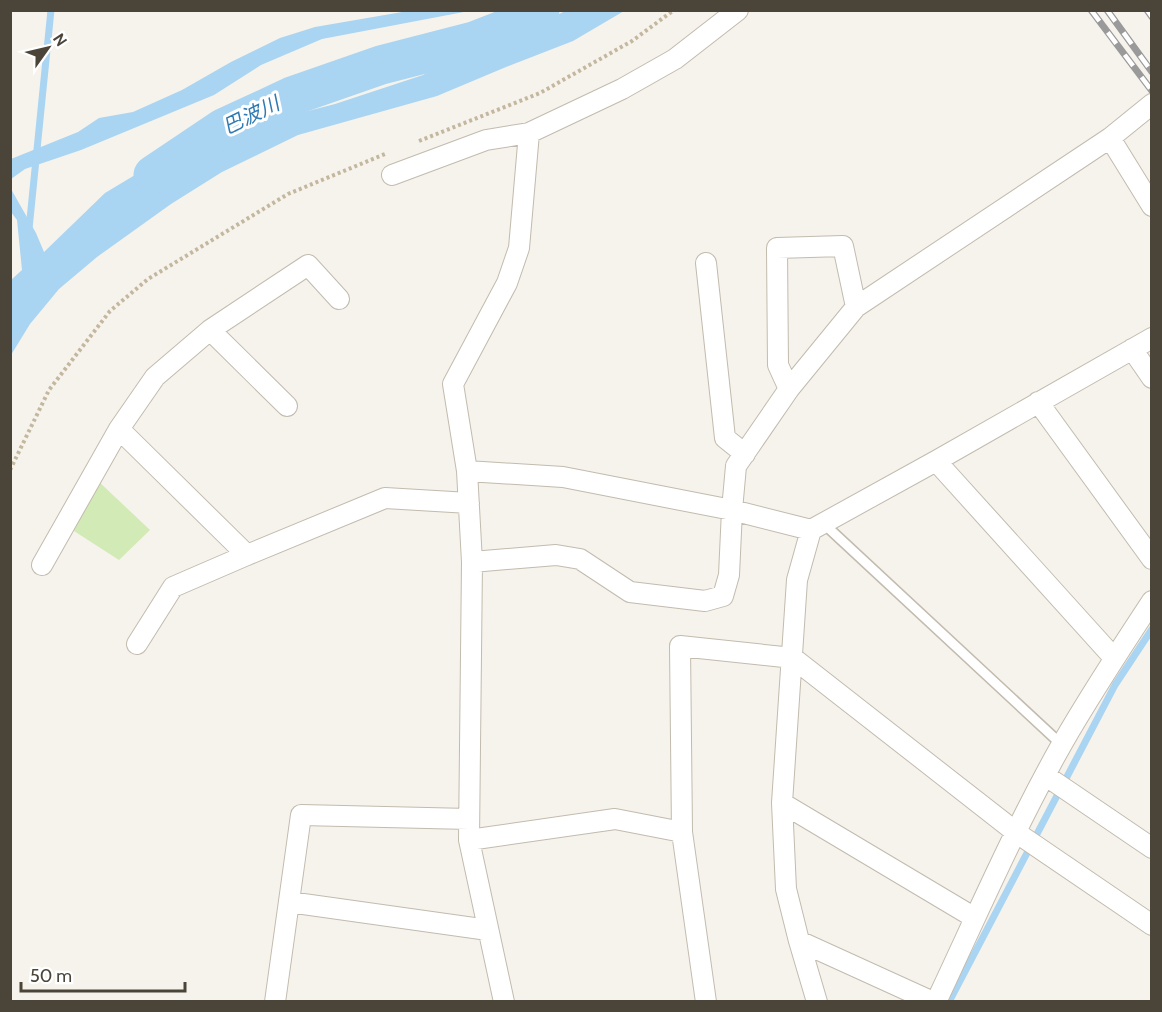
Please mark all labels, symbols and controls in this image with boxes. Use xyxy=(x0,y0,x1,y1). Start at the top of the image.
north arrow xyxy=(18,18,78,78)
text: N xyxy=(49,30,71,50)
water label: 巴波川 xyxy=(219,90,285,139)
scale bar xyxy=(21,955,184,993)
text: 50 m xyxy=(30,965,72,987)

